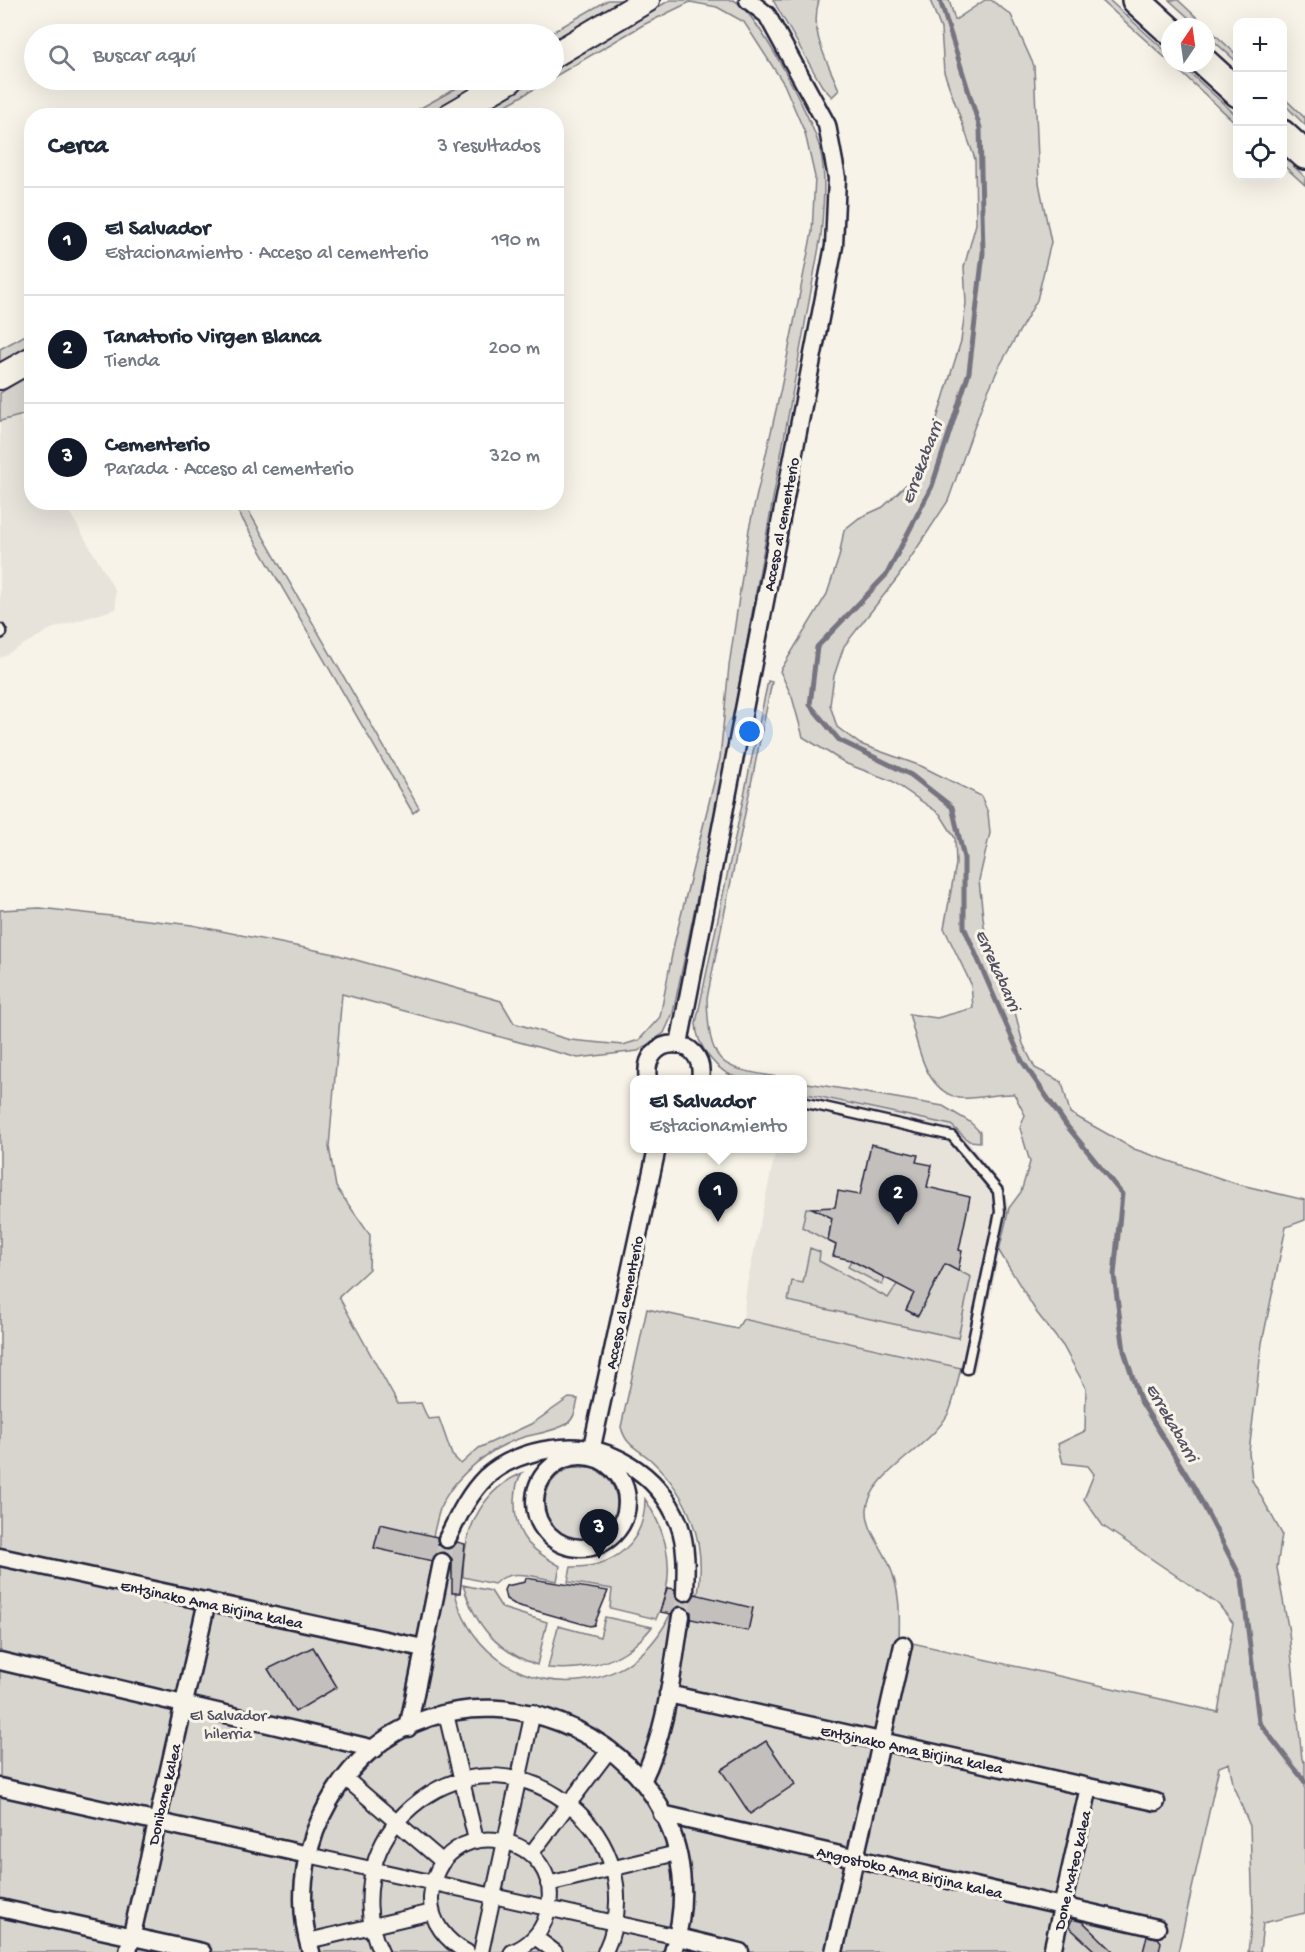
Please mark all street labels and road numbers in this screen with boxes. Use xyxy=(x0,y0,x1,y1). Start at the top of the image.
street label: Acceso al cementerio xyxy=(761,456,806,593)
street label: Acceso al cementerio xyxy=(603,1234,650,1371)
street label: Entzinako Ama Birjina kalea xyxy=(118,1578,305,1635)
street label: Entzinako Ama Birjina kalea xyxy=(818,1723,1005,1780)
street label: Donibane kalea xyxy=(145,1741,188,1848)
street label: Done Mateo kalea xyxy=(1051,1808,1098,1933)
street label: Angostoko Ama Birjina kalea xyxy=(814,1844,1005,1905)

